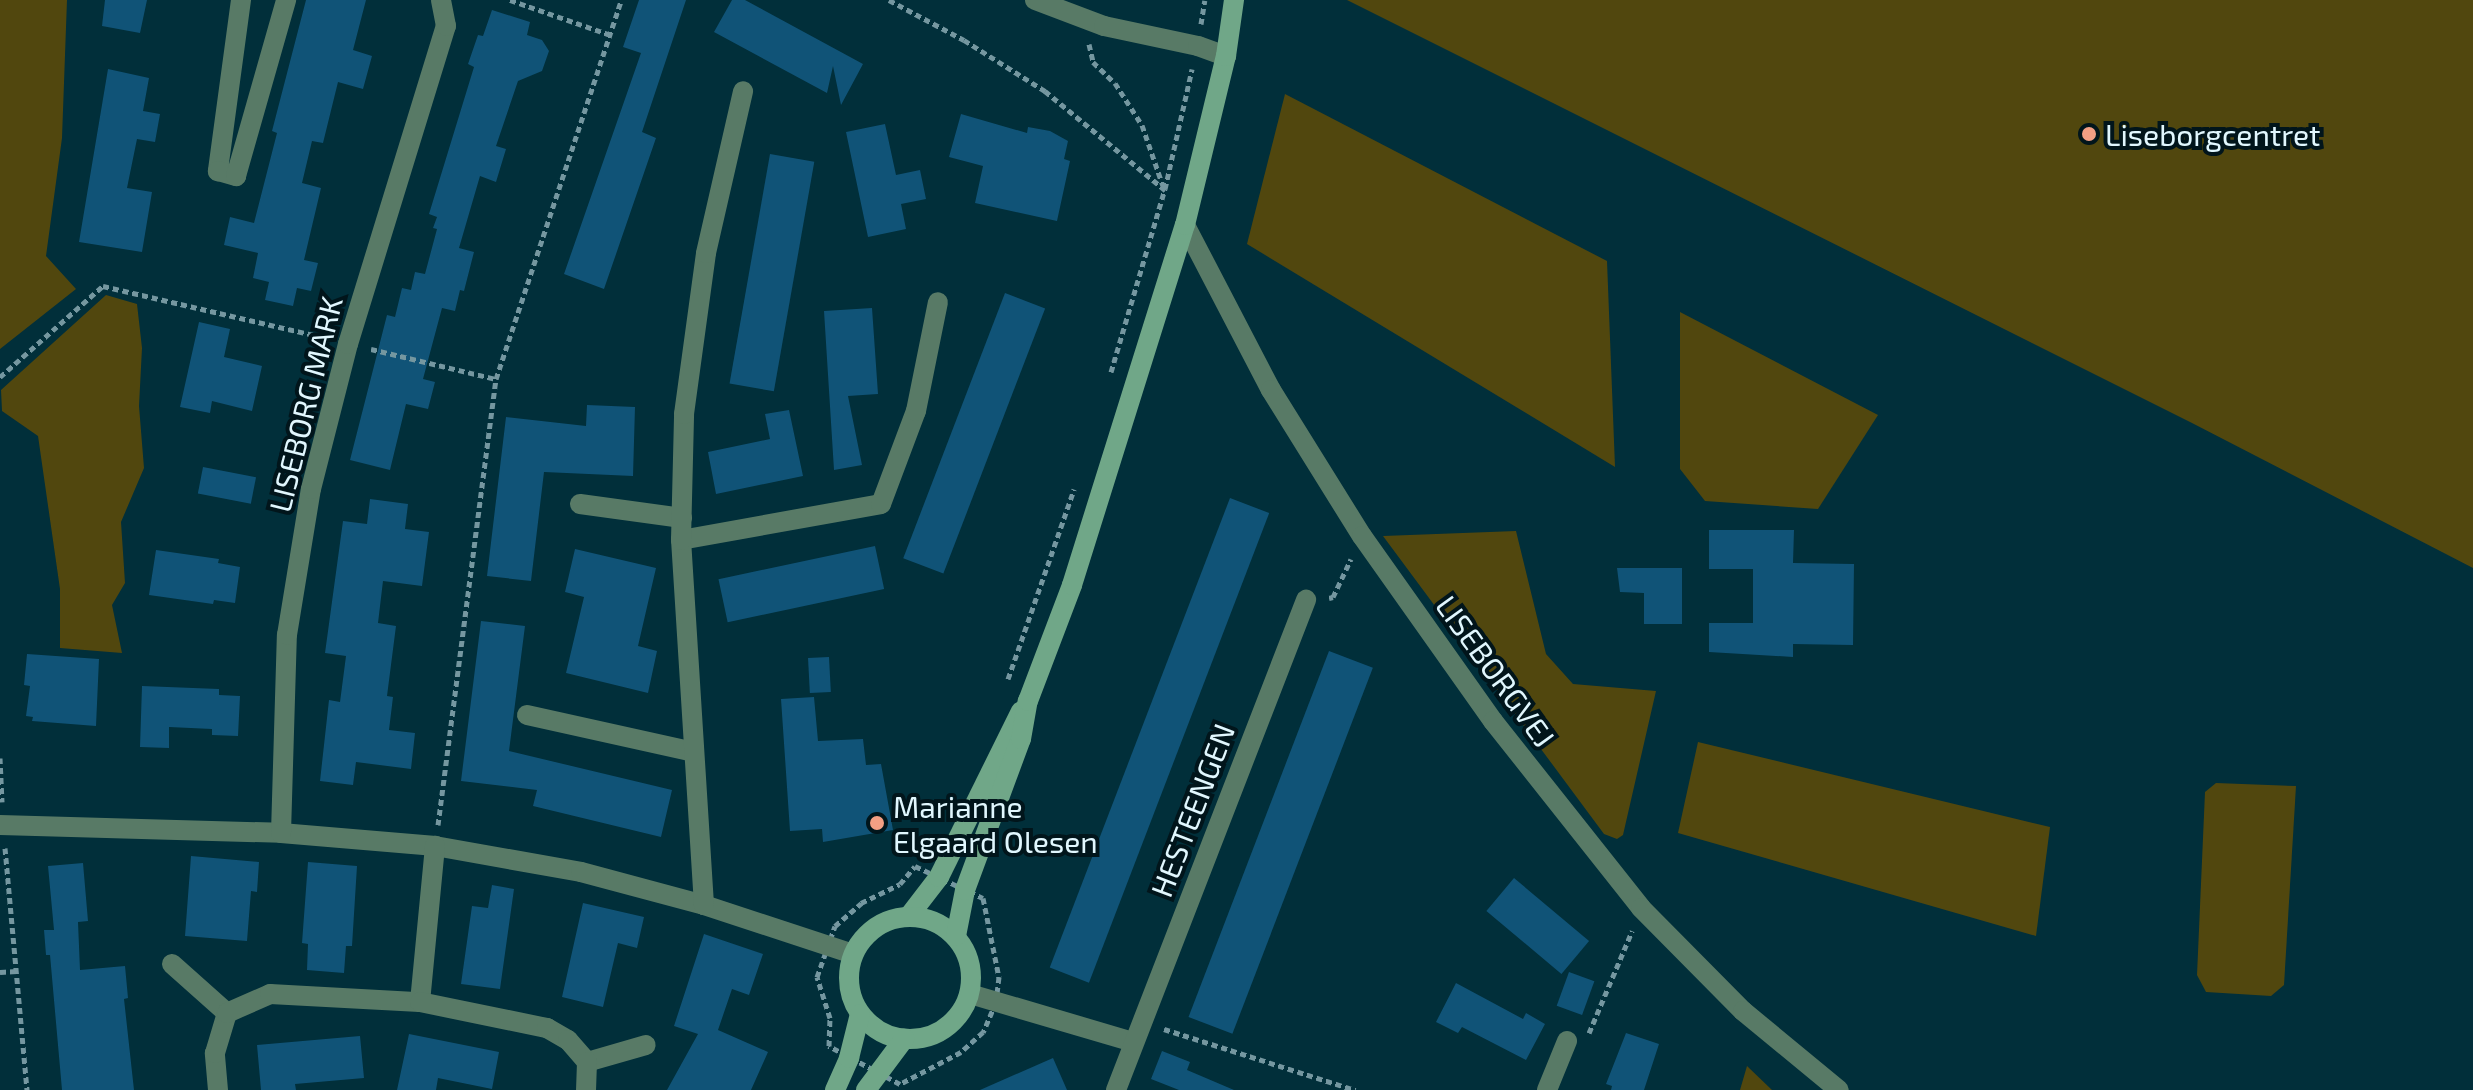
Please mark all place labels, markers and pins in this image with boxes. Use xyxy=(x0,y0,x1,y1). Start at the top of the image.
place label: Liseborgcentret xyxy=(2105,116,2320,152)
marker: Liseborgcentret xyxy=(2080,125,2098,143)
place label: Marianne Elgaard Olesen xyxy=(893,788,1098,858)
marker: Marianne Elgaard Olesen xyxy=(868,814,886,832)

